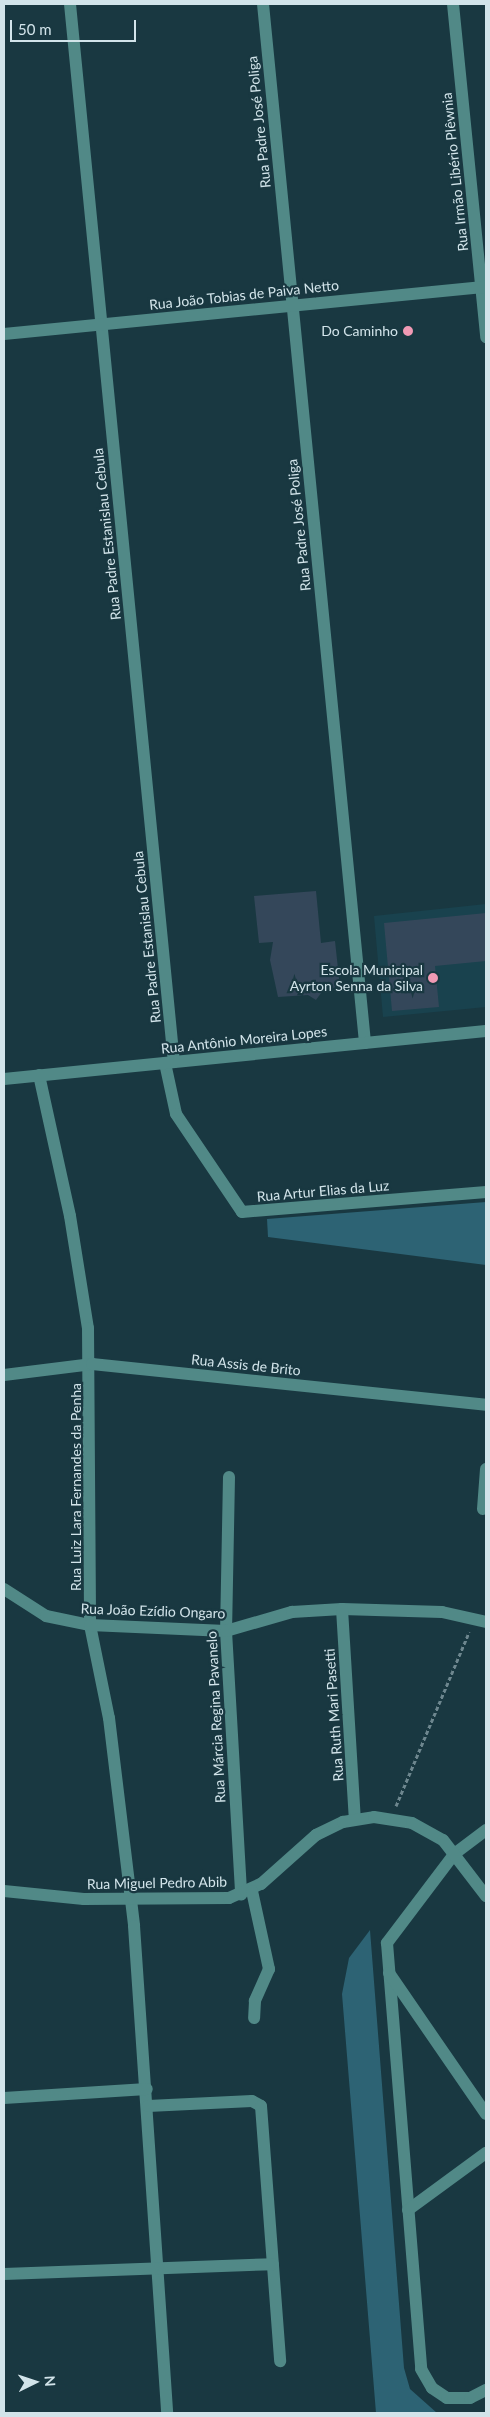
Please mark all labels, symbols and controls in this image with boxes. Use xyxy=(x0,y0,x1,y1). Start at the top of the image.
scale bar xyxy=(12,10,139,42)
text: 50 m xyxy=(18,20,52,38)
street label: Rua Padre José Poliga xyxy=(244,55,274,189)
street label: Rua Irmão Libério Plêwnia xyxy=(438,92,472,252)
street label: Rua João Tobias de Paiva Netto xyxy=(148,277,340,313)
place label: Do Caminho xyxy=(321,323,398,339)
marker: Do Caminho xyxy=(402,325,414,337)
street label: Rua Padre Estanislau Cebula xyxy=(90,447,124,621)
street label: Rua Padre José Poliga xyxy=(284,458,314,592)
street label: Rua Padre Estanislau Cebula xyxy=(130,850,164,1024)
place label: Escola Municipal Ayrton Senna da Silva xyxy=(290,962,423,994)
marker: Escola Municipal Ayrton Senna da Silva xyxy=(427,972,439,984)
street label: Rua Antônio Moreira Lopes xyxy=(160,1023,328,1057)
street label: Rua Artur Elias da Luz xyxy=(256,1177,390,1205)
street label: Rua Assis de Brito xyxy=(190,1351,302,1379)
street label: Rua Luiz Lara Fernandes da Penha xyxy=(68,1383,84,1591)
street label: Rua João Ezídio Ongaro xyxy=(80,1600,226,1622)
street label: Rua Márcia Regina Pavanelo xyxy=(203,1631,229,1803)
street label: Rua Ruth Mari Pasetti xyxy=(321,1648,347,1782)
street label: Rua Miguel Pedro Abib xyxy=(87,1873,227,1893)
north arrow xyxy=(10,2357,60,2407)
text: N xyxy=(42,2375,59,2387)

